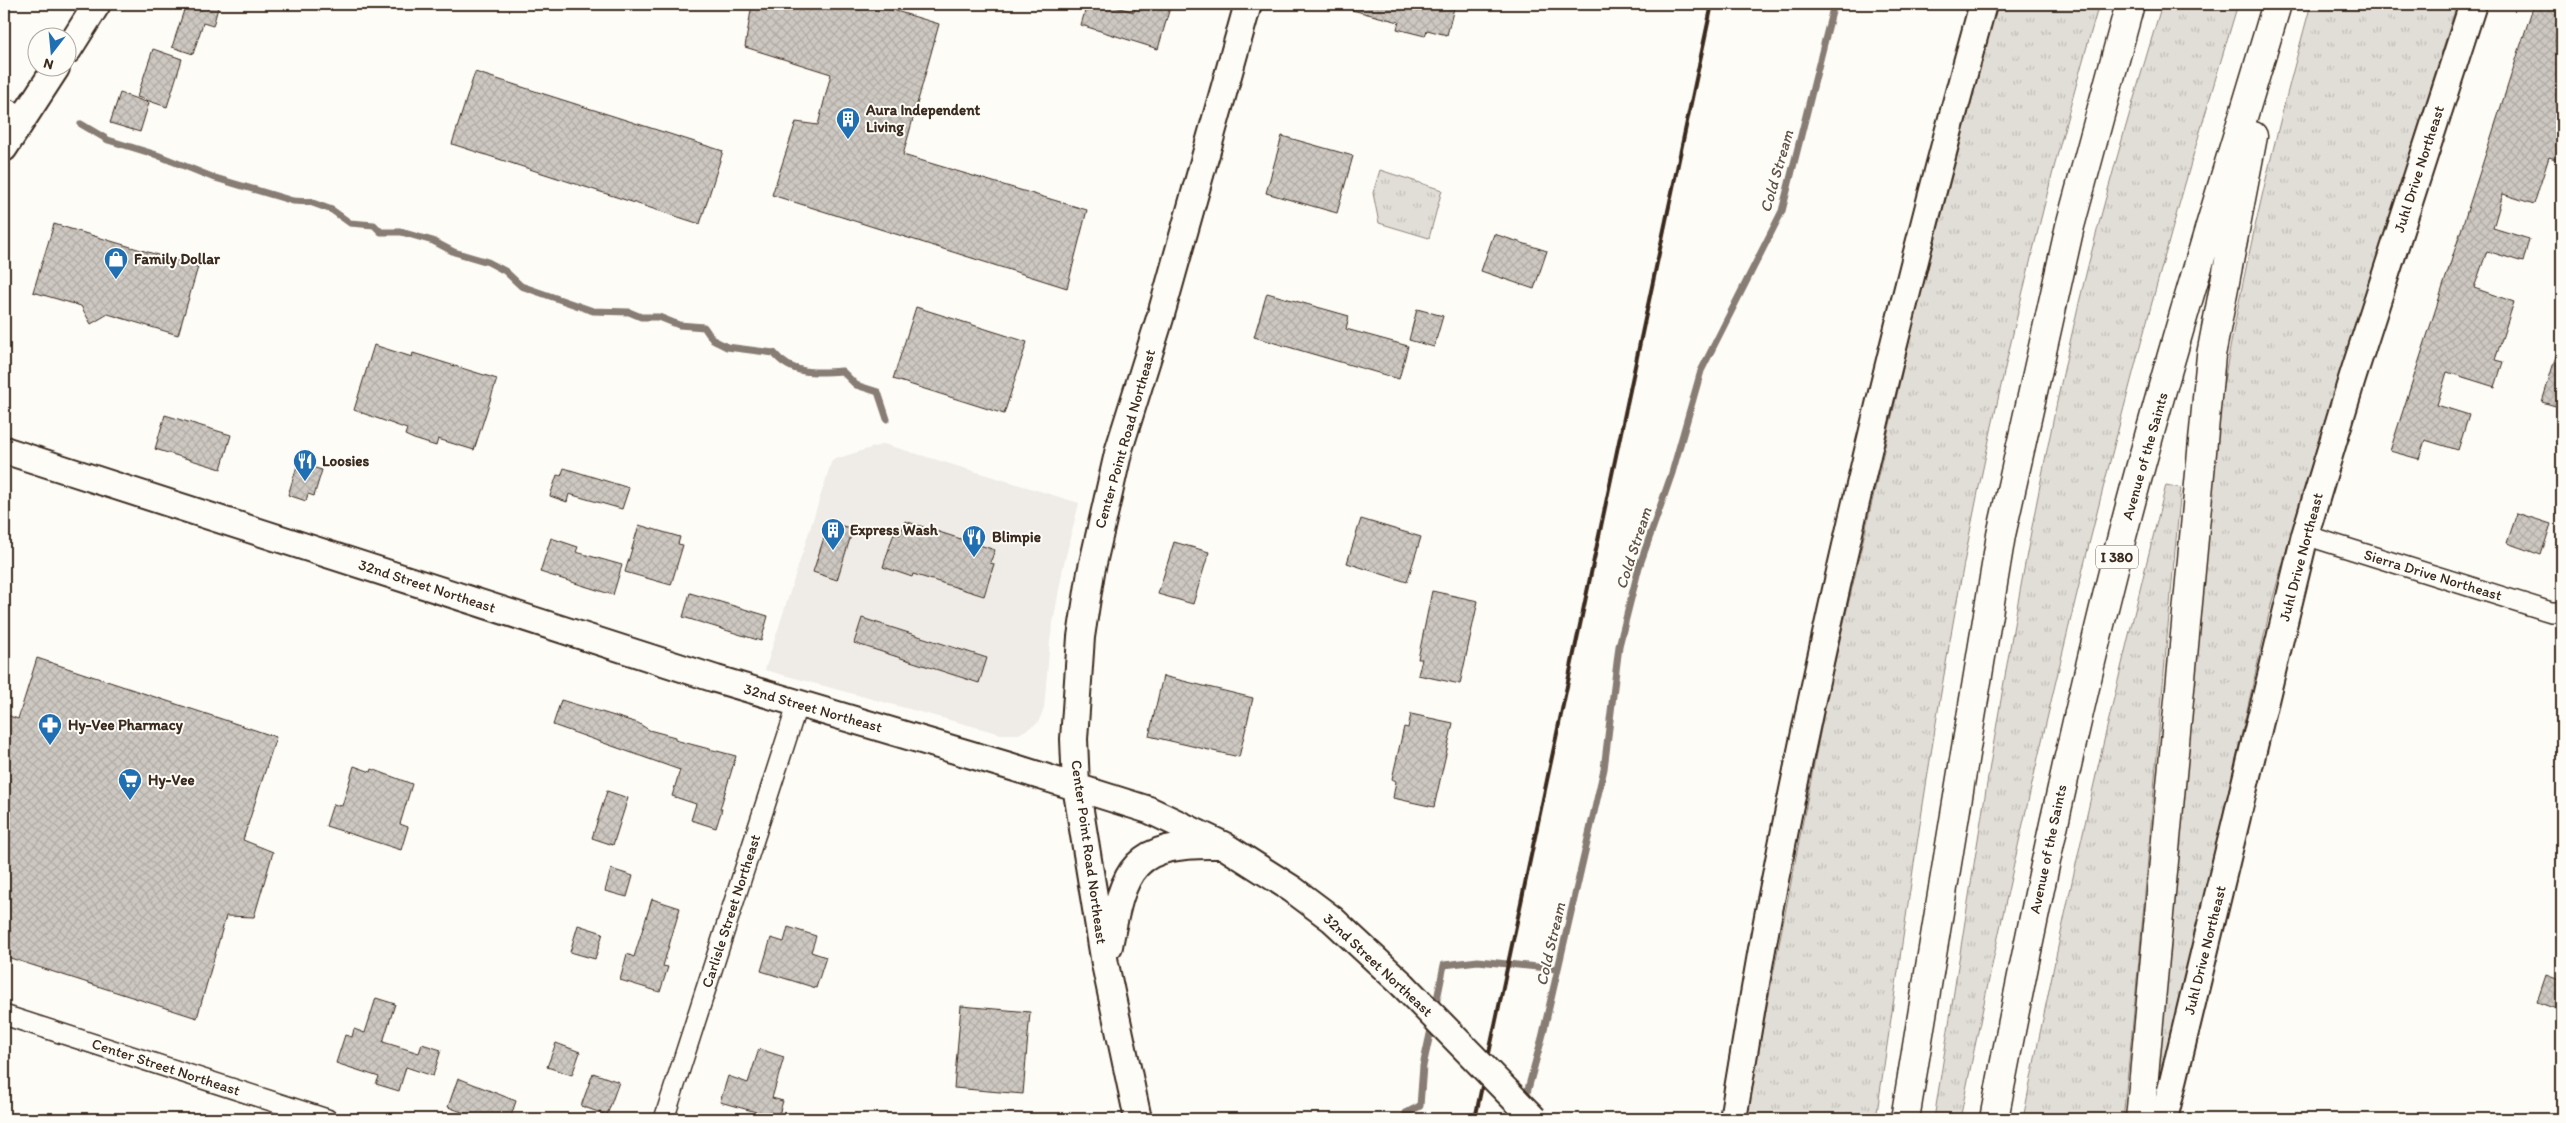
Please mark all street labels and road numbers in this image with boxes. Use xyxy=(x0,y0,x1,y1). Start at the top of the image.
street label: Juhl Drive Northeast xyxy=(2390,103,2448,235)
street label: Center Point Road Northeast xyxy=(1091,347,1159,531)
street label: Avenue of the Saints xyxy=(2118,390,2172,522)
street label: Juhl Drive Northeast xyxy=(2275,490,2327,623)
street label: Sierra Drive Northeast xyxy=(2362,545,2504,605)
road number: I 380 xyxy=(2096,546,2138,568)
street label: 32nd Street Northeast xyxy=(356,555,498,617)
street label: 32nd Street Northeast xyxy=(742,680,885,736)
street label: Center Point Road Northeast xyxy=(1067,759,1111,946)
street label: Avenue of the Saints xyxy=(2026,782,2071,915)
street label: Carlisle Street Northeast xyxy=(698,832,764,990)
street label: Juhl Drive Northeast xyxy=(2180,883,2230,1016)
street label: 32nd Street Northeast xyxy=(1320,910,1437,1021)
street label: Center Street Northeast xyxy=(89,1034,243,1100)

